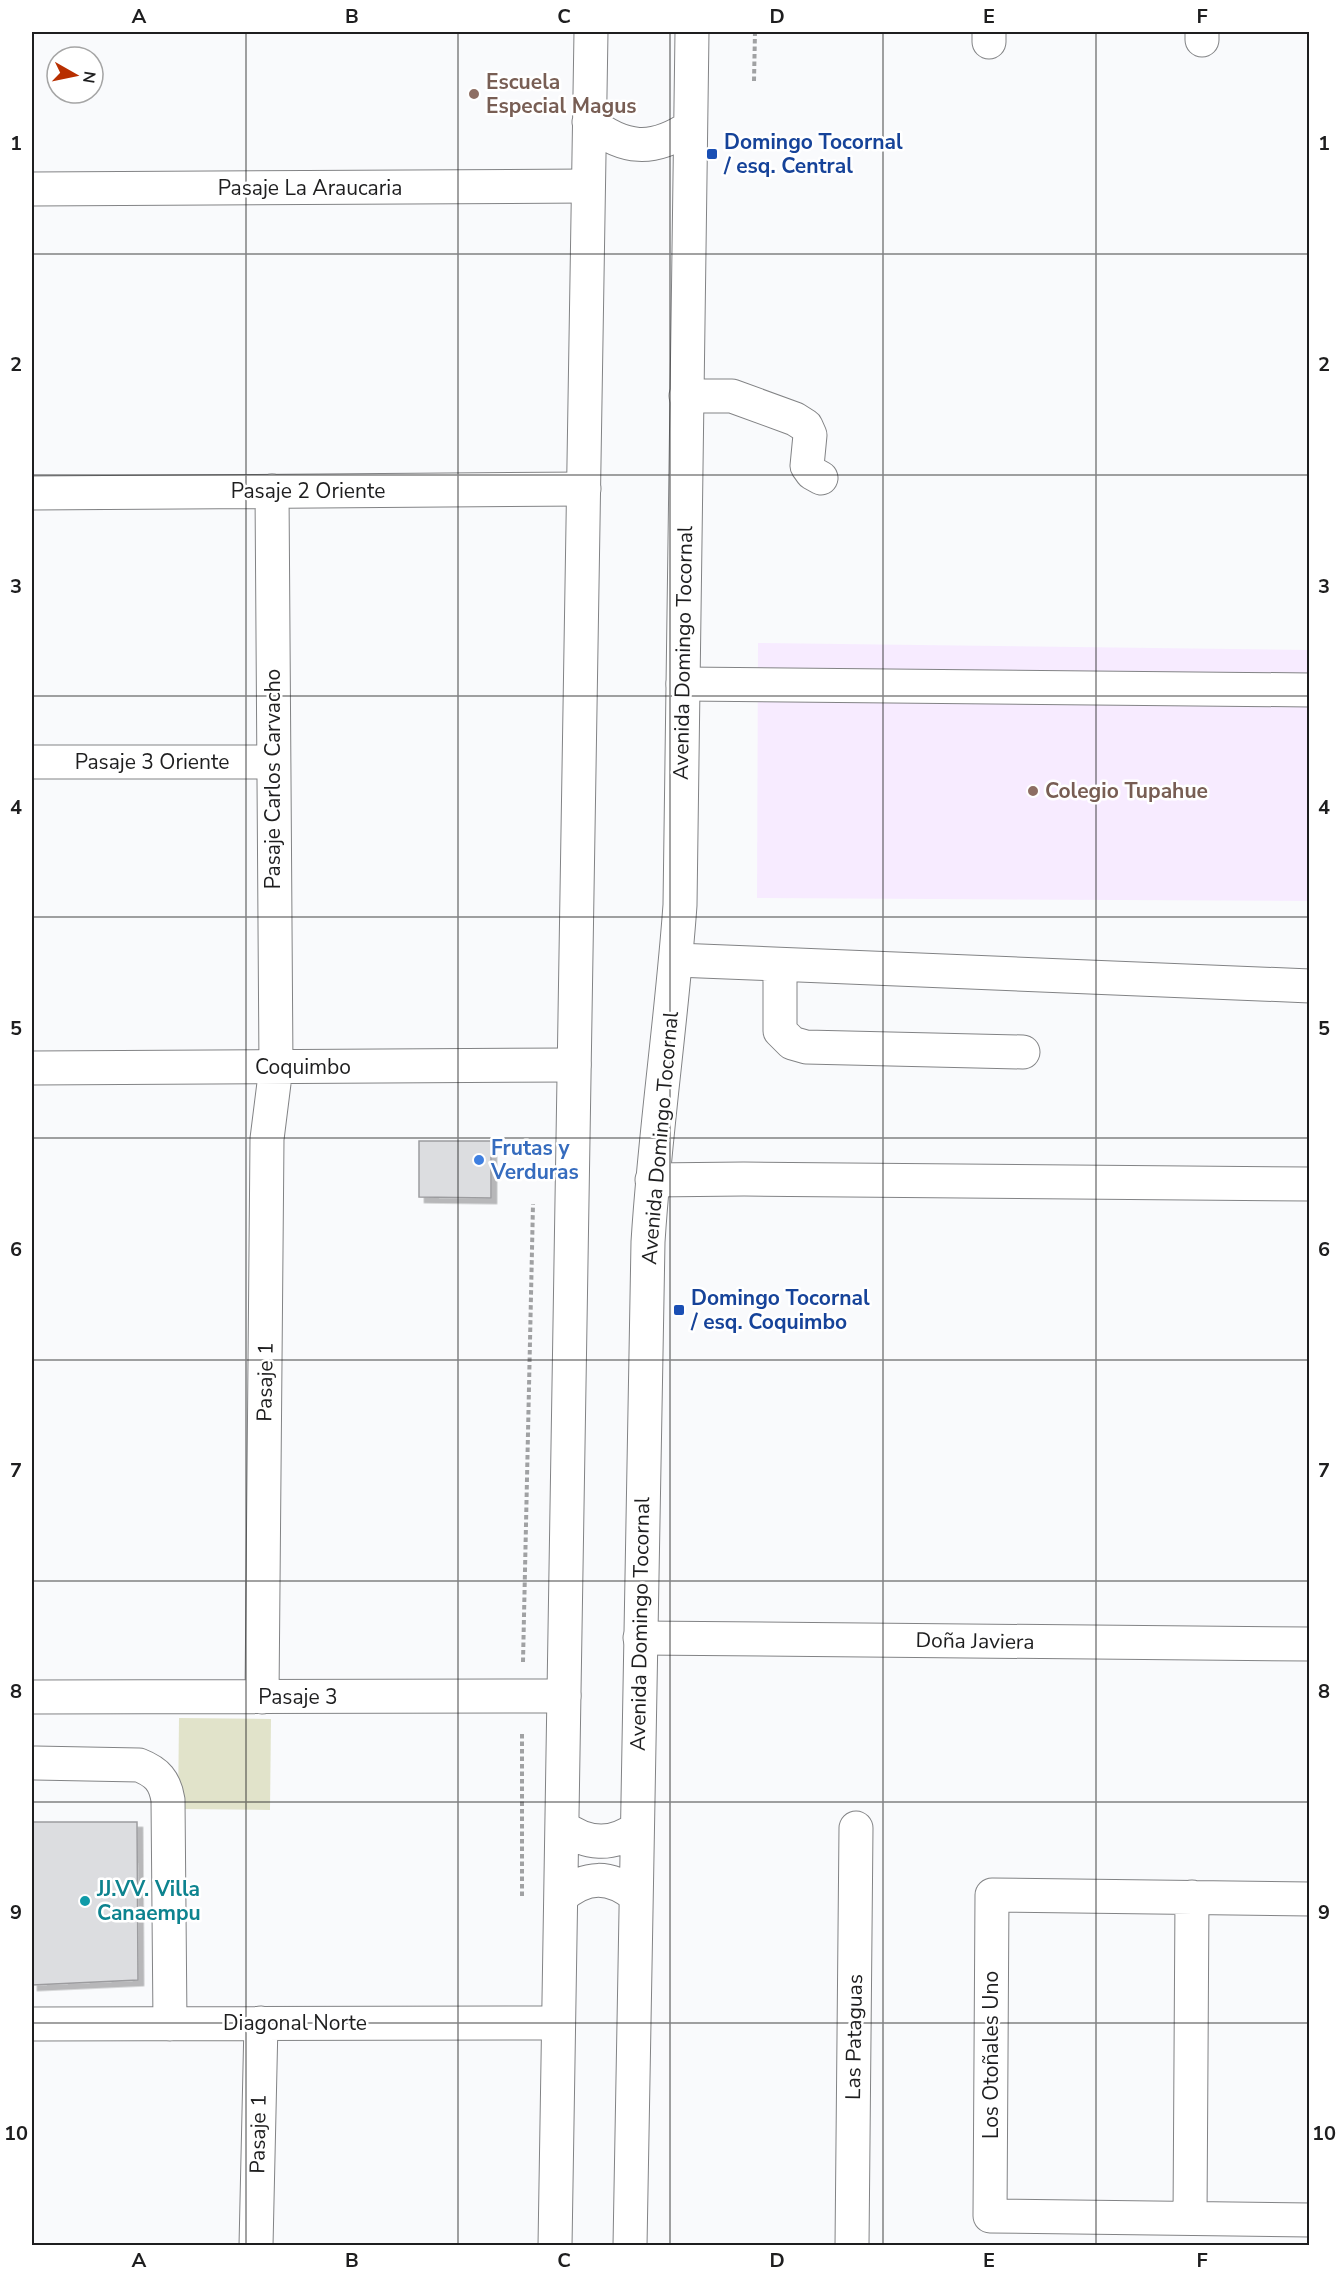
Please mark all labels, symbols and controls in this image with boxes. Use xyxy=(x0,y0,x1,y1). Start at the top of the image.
text: A xyxy=(132,3,147,30)
text: B xyxy=(345,3,359,30)
text: C xyxy=(557,3,571,30)
text: D xyxy=(769,3,785,30)
text: E xyxy=(983,3,995,30)
text: F xyxy=(1196,3,1208,30)
north arrow xyxy=(45,45,105,105)
place label: Escuela Especial Magus xyxy=(486,68,637,120)
text: N xyxy=(77,70,101,85)
marker: Escuela Especial Magus xyxy=(467,87,481,101)
place label: Domingo Tocornal / esq. Central xyxy=(723,128,903,180)
text: 1 xyxy=(10,130,22,157)
text: 1 xyxy=(1318,130,1330,157)
marker: Domingo Tocornal / esq. Central xyxy=(705,147,719,161)
street label: Pasaje La Araucaria xyxy=(218,174,402,202)
text: 2 xyxy=(10,351,22,378)
text: 2 xyxy=(1318,351,1330,378)
street label: Pasaje 2 Oriente xyxy=(231,477,385,505)
street label: Avenida Domingo Tocornal xyxy=(667,525,699,780)
text: 3 xyxy=(10,573,22,600)
text: 3 xyxy=(1318,573,1330,600)
street label: Pasaje Carlos Carvacho xyxy=(259,669,287,889)
street label: Pasaje 3 Oriente xyxy=(75,748,229,776)
place label: Colegio Tupahue xyxy=(1045,777,1208,805)
marker: Colegio Tupahue xyxy=(1026,784,1040,798)
text: 4 xyxy=(10,794,22,821)
text: 4 xyxy=(1318,794,1330,821)
street label: Avenida Domingo Tocornal xyxy=(635,1009,685,1266)
text: 5 xyxy=(10,1015,22,1042)
text: 5 xyxy=(1318,1015,1330,1042)
street label: Coquimbo xyxy=(255,1053,351,1081)
place label: Frutas y Verduras xyxy=(490,1134,579,1186)
marker: Frutas y Verduras xyxy=(472,1153,486,1167)
text: 6 xyxy=(10,1236,22,1263)
text: 6 xyxy=(1318,1236,1330,1263)
place label: Domingo Tocornal / esq. Coquimbo xyxy=(690,1284,870,1336)
marker: Domingo Tocornal / esq. Coquimbo xyxy=(672,1303,686,1317)
street label: Pasaje 1 xyxy=(250,1342,280,1422)
text: 7 xyxy=(10,1457,22,1484)
text: 7 xyxy=(1318,1457,1330,1484)
street label: Avenida Domingo Tocornal xyxy=(624,1496,656,1751)
street label: Doña Javiera xyxy=(915,1626,1035,1656)
text: 8 xyxy=(10,1678,22,1705)
text: 8 xyxy=(1318,1678,1330,1705)
street label: Pasaje 3 xyxy=(258,1683,338,1711)
place label: JJ.VV. Villa Canaempu xyxy=(96,1875,201,1927)
marker: JJ.VV. Villa Canaempu xyxy=(78,1894,92,1908)
text: 9 xyxy=(10,1899,22,1926)
text: 9 xyxy=(1318,1899,1330,1926)
street label: Los Otoñales Uno xyxy=(977,1971,1005,2139)
street label: Las Pataguas xyxy=(839,1974,869,2100)
street label: Diagonal Norte xyxy=(223,2009,367,2037)
street label: Pasaje 1 xyxy=(243,2094,273,2174)
text: 10 xyxy=(4,2120,28,2147)
text: 10 xyxy=(1312,2120,1336,2147)
text: A xyxy=(132,2247,147,2274)
text: B xyxy=(345,2247,359,2274)
text: C xyxy=(557,2247,571,2274)
text: D xyxy=(769,2247,785,2274)
text: E xyxy=(983,2247,995,2274)
text: F xyxy=(1196,2247,1208,2274)

